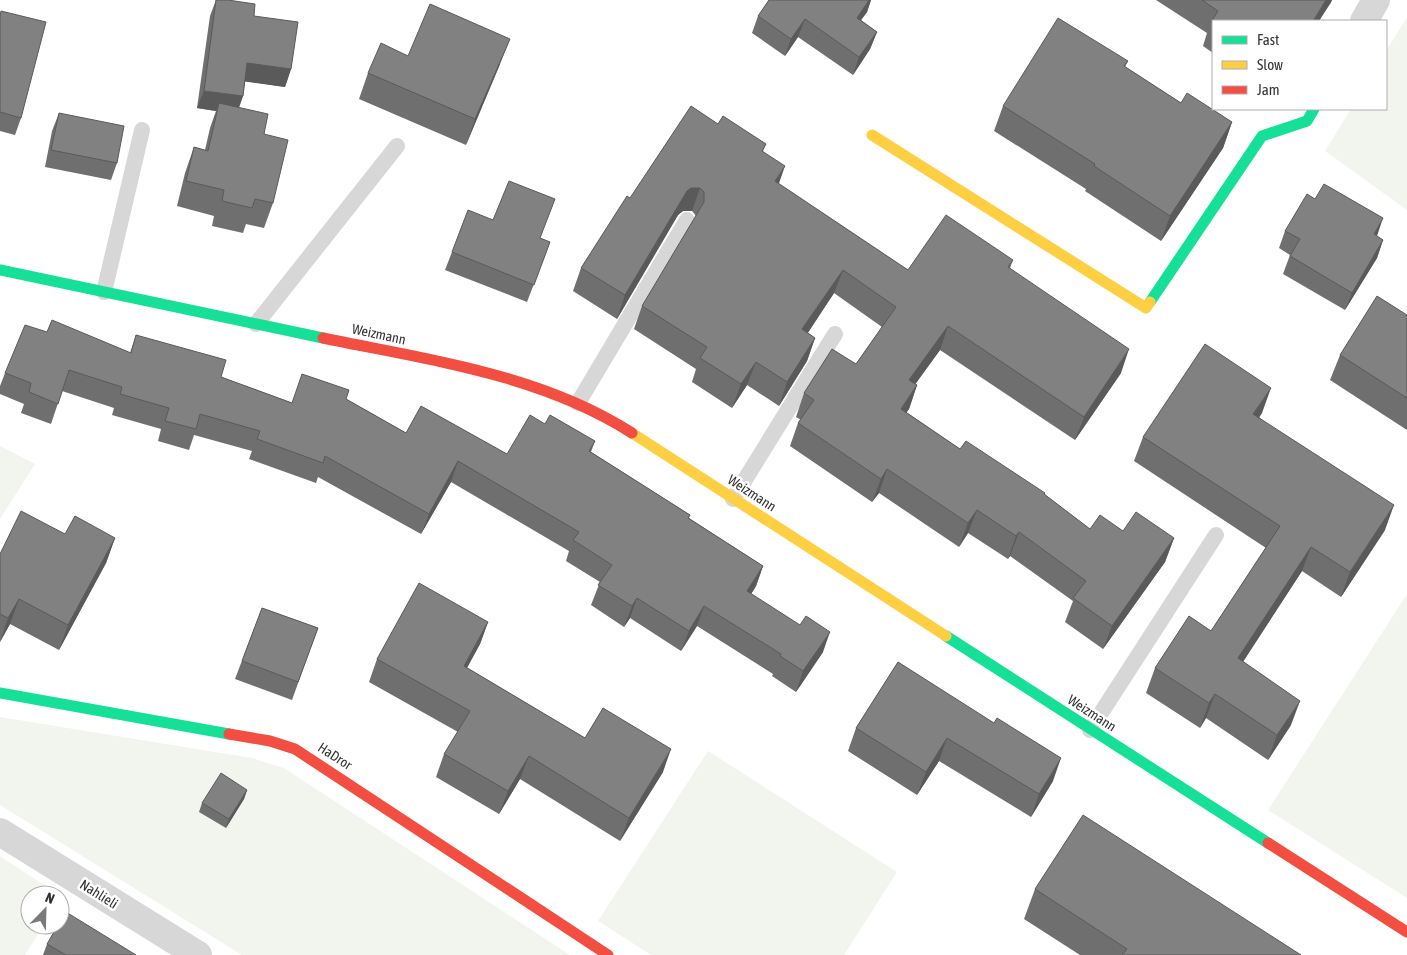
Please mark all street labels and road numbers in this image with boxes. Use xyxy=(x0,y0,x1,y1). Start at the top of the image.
street label: Weizmann xyxy=(351,321,407,347)
street label: Weizmann xyxy=(725,471,779,515)
street label: Weizmann xyxy=(1065,691,1119,735)
street label: HaDror xyxy=(315,739,356,773)
street label: Nahlieli xyxy=(77,876,121,912)

